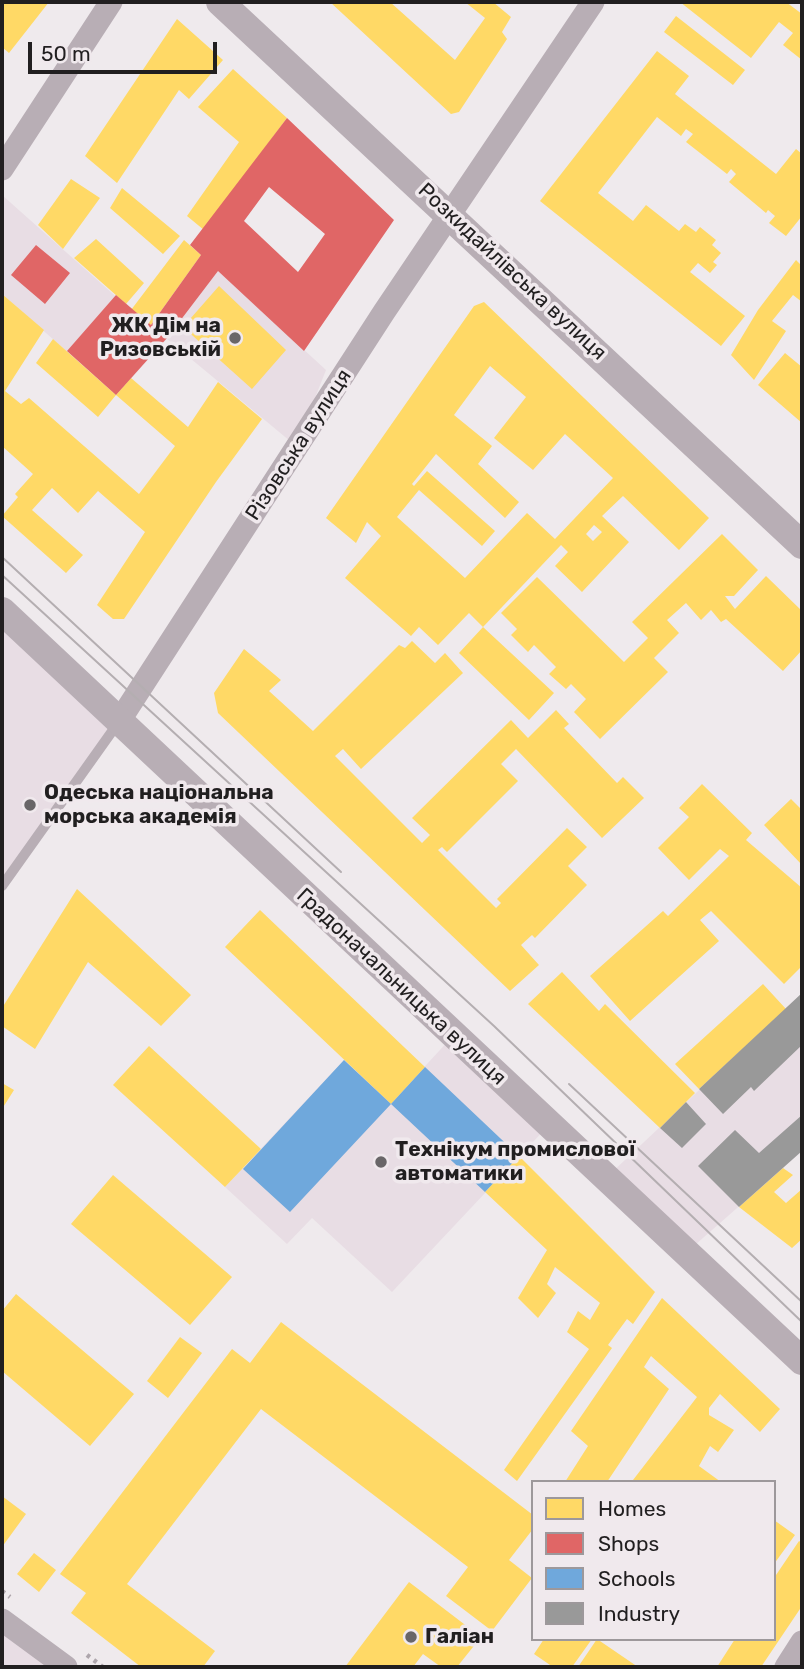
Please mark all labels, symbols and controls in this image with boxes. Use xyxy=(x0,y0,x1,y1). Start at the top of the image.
scale bar xyxy=(32,28,220,72)
text: 50 m xyxy=(41,41,91,66)
street label: Розкидайлівська вулиця xyxy=(413,178,611,366)
place label: ЖК Дім на Ризовській xyxy=(100,313,221,363)
marker: ЖК Дім на Ризовській xyxy=(227,330,243,346)
street label: Різовська вулиця xyxy=(241,365,357,525)
place label: Одеська національна морська академія xyxy=(44,780,274,830)
marker: Одеська національна морська академія xyxy=(22,797,38,813)
street label: Градоначальницька вулиця xyxy=(291,883,511,1091)
place label: Технікум промислової автоматики xyxy=(395,1137,635,1187)
marker: Технікум промислової автоматики xyxy=(373,1154,389,1170)
legend xyxy=(531,1480,776,1641)
text: Homes xyxy=(598,1496,666,1521)
text: Shops xyxy=(598,1531,659,1556)
text: Schools xyxy=(598,1566,675,1591)
text: Industry xyxy=(598,1601,680,1626)
place label: Галіан xyxy=(425,1624,494,1650)
marker: Галіан xyxy=(403,1629,419,1645)

